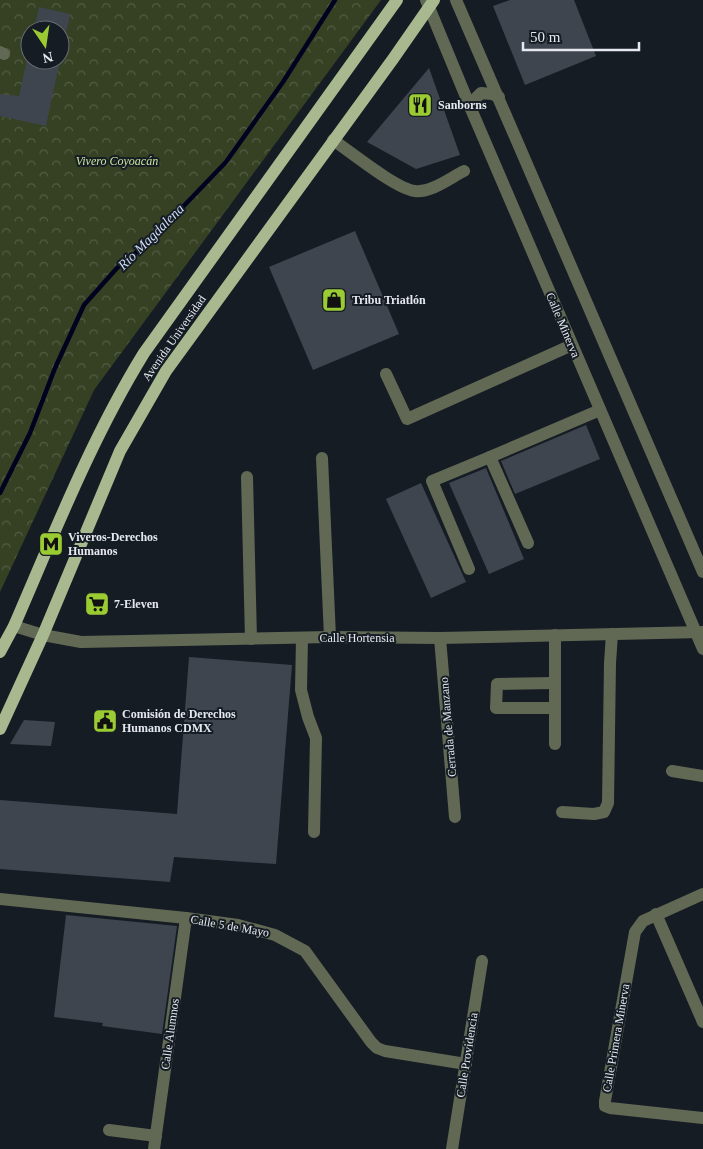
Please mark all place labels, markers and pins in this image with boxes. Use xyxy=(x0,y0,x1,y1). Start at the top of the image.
restaurant icon: Sanborns xyxy=(407,92,433,118)
place label: Sanborns xyxy=(438,98,487,112)
shop icon: Tribu Triatlón xyxy=(321,287,347,313)
place label: Tribu Triatlón xyxy=(352,293,426,307)
place label: Viveros-Derechos Humanos xyxy=(68,530,158,558)
metro station icon: Viveros-Derechos Humanos xyxy=(38,531,64,557)
supermarket icon: 7-Eleven xyxy=(84,591,110,617)
place label: 7-Eleven xyxy=(114,597,159,611)
place label: Comisión de Derechos Humanos CDMX xyxy=(122,707,236,735)
public building icon: Comisión de Derechos Humanos CDMX xyxy=(92,708,118,734)

